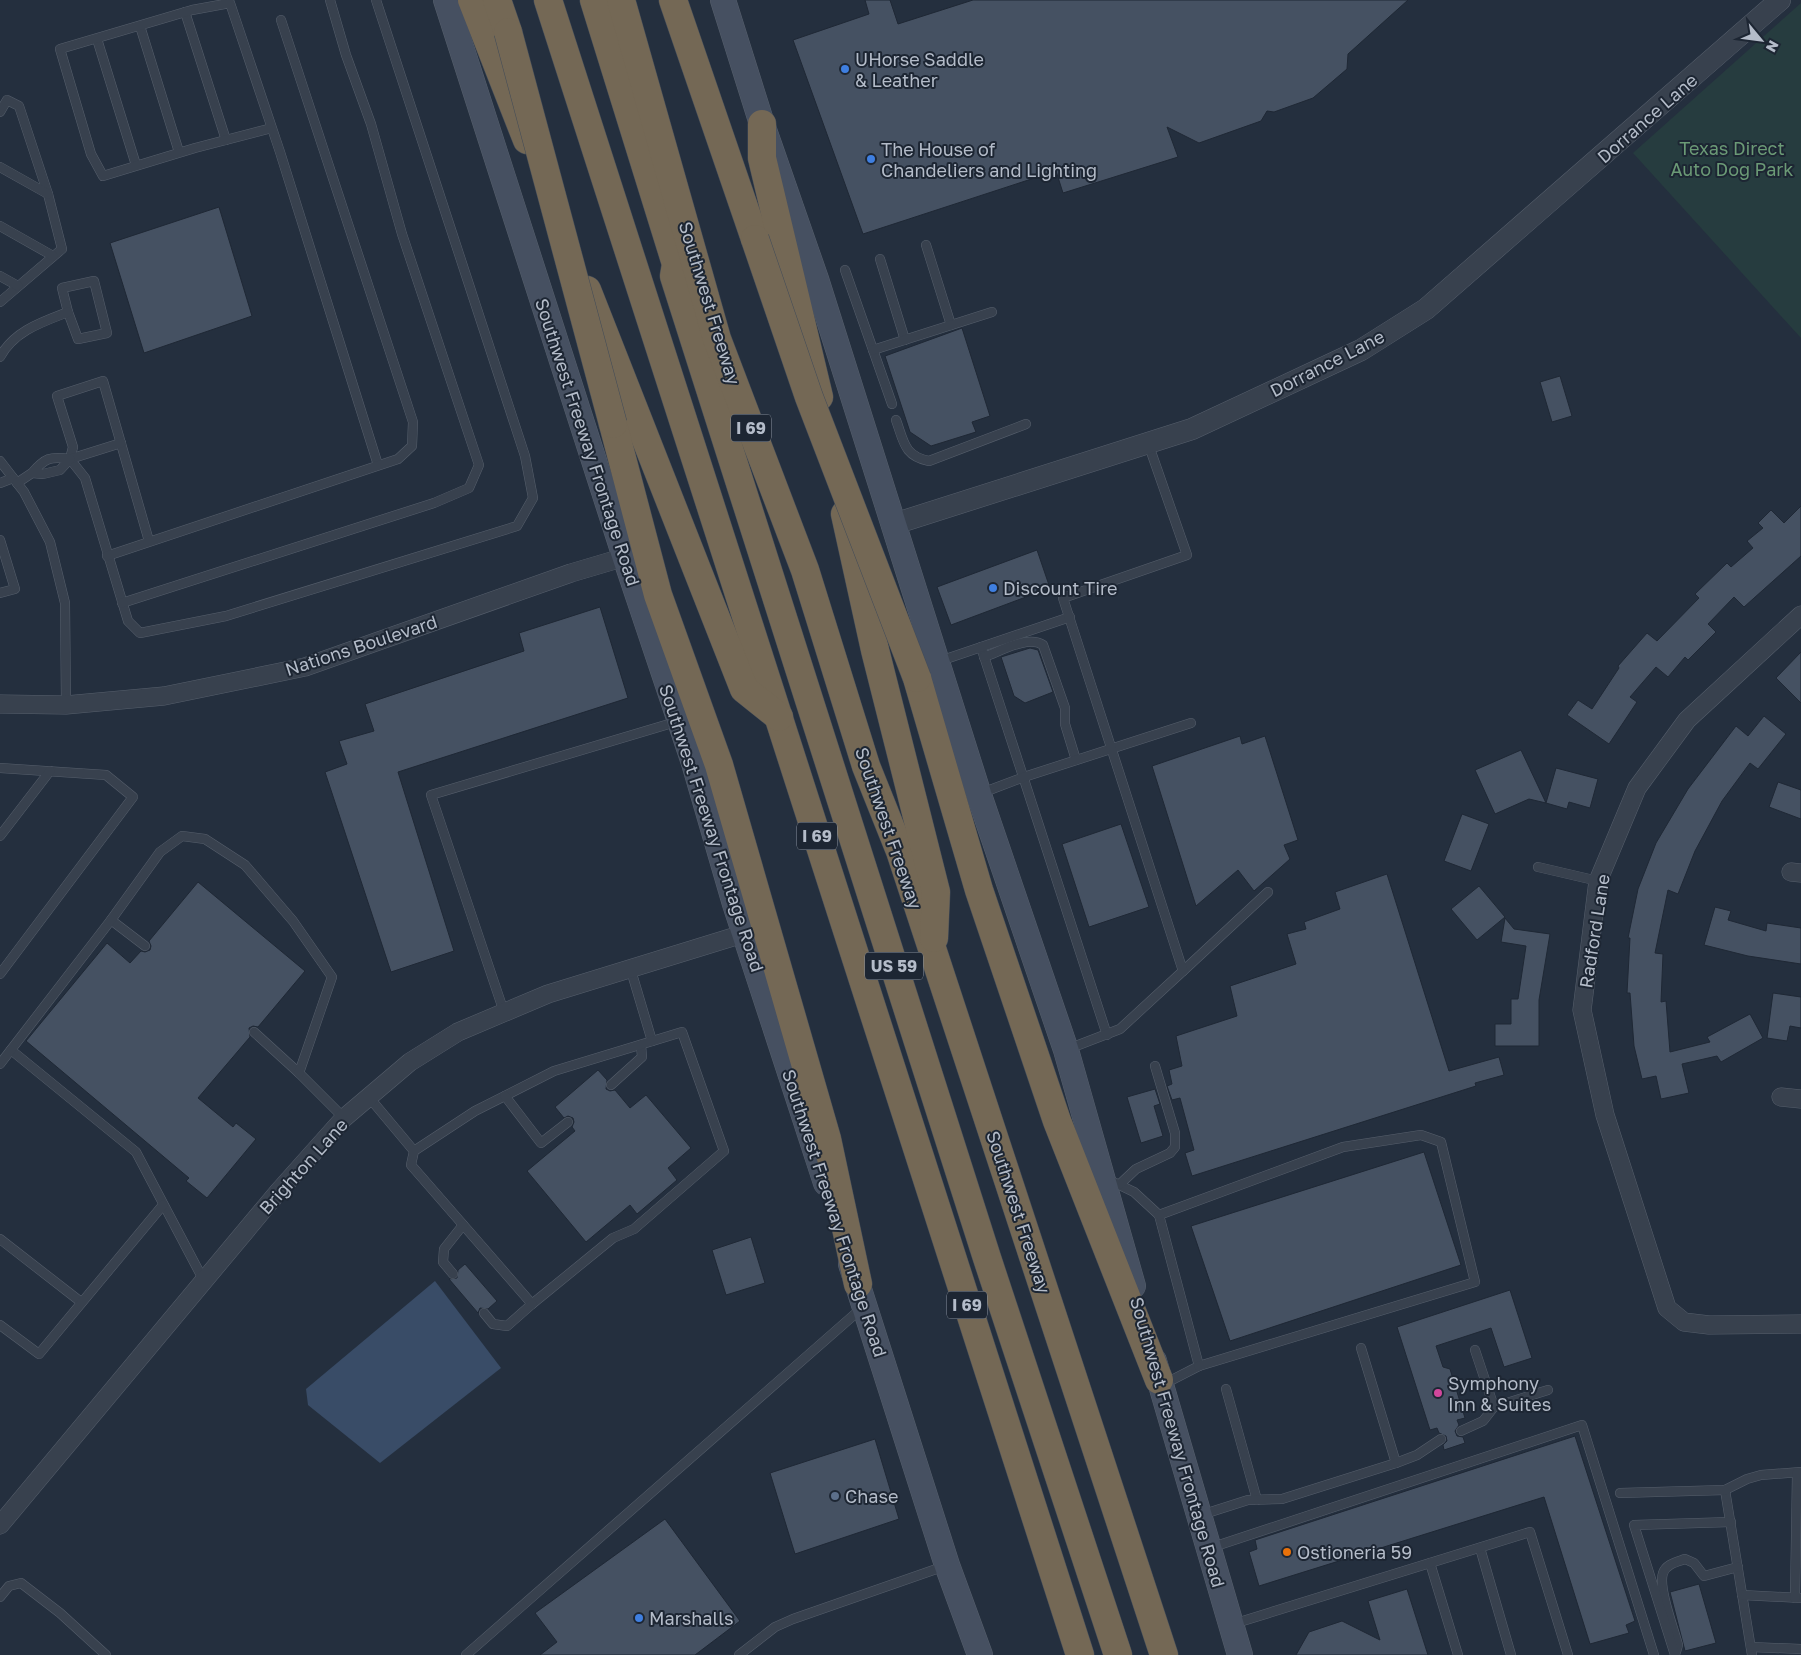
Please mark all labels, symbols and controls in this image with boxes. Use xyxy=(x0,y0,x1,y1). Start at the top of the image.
north arrow xyxy=(1736,15,1786,65)
text: N xyxy=(1763,38,1783,55)
place label: UHorse Saddle & Leather xyxy=(855,48,984,91)
marker: UHorse Saddle & Leather xyxy=(839,63,851,75)
street label: Dorrance Lane xyxy=(1592,69,1702,167)
park label: Texas Direct Auto Dog Park xyxy=(1670,137,1794,180)
place label: The House of Chandeliers and Lighting xyxy=(881,138,1097,181)
marker: The House of Chandeliers and Lighting xyxy=(865,153,877,165)
street label: Southwest Freeway xyxy=(675,219,745,387)
street label: Southwest Freeway Frontage Road xyxy=(531,295,645,589)
street label: Dorrance Lane xyxy=(1266,325,1388,401)
road number: I 69 xyxy=(731,414,771,442)
place label: Discount Tire xyxy=(1003,577,1117,599)
marker: Discount Tire xyxy=(987,582,999,594)
street label: Nations Boulevard xyxy=(282,610,440,680)
street label: Southwest Freeway Frontage Road xyxy=(655,681,769,975)
street label: Southwest Freeway xyxy=(851,744,927,912)
road number: I 69 xyxy=(797,822,837,849)
street label: Radford Lane xyxy=(1574,872,1614,990)
road number: US 59 xyxy=(865,952,923,979)
street label: Southwest Freeway Frontage Road xyxy=(778,1066,892,1360)
street label: Brighton Lane xyxy=(254,1113,352,1219)
street label: Southwest Freeway xyxy=(982,1128,1056,1296)
road number: I 69 xyxy=(947,1292,987,1318)
street label: Southwest Freeway Frontage Road xyxy=(1126,1294,1230,1590)
place label: Symphony Inn & Suites xyxy=(1448,1372,1551,1415)
marker: Symphony Inn & Suites xyxy=(1432,1387,1444,1399)
place label: Chase xyxy=(845,1485,898,1507)
marker: Chase xyxy=(829,1490,841,1502)
place label: Ostioneria 59 xyxy=(1297,1541,1412,1563)
marker: Ostioneria 59 xyxy=(1281,1546,1293,1558)
place label: Marshalls xyxy=(649,1607,734,1629)
marker: Marshalls xyxy=(633,1612,645,1624)

